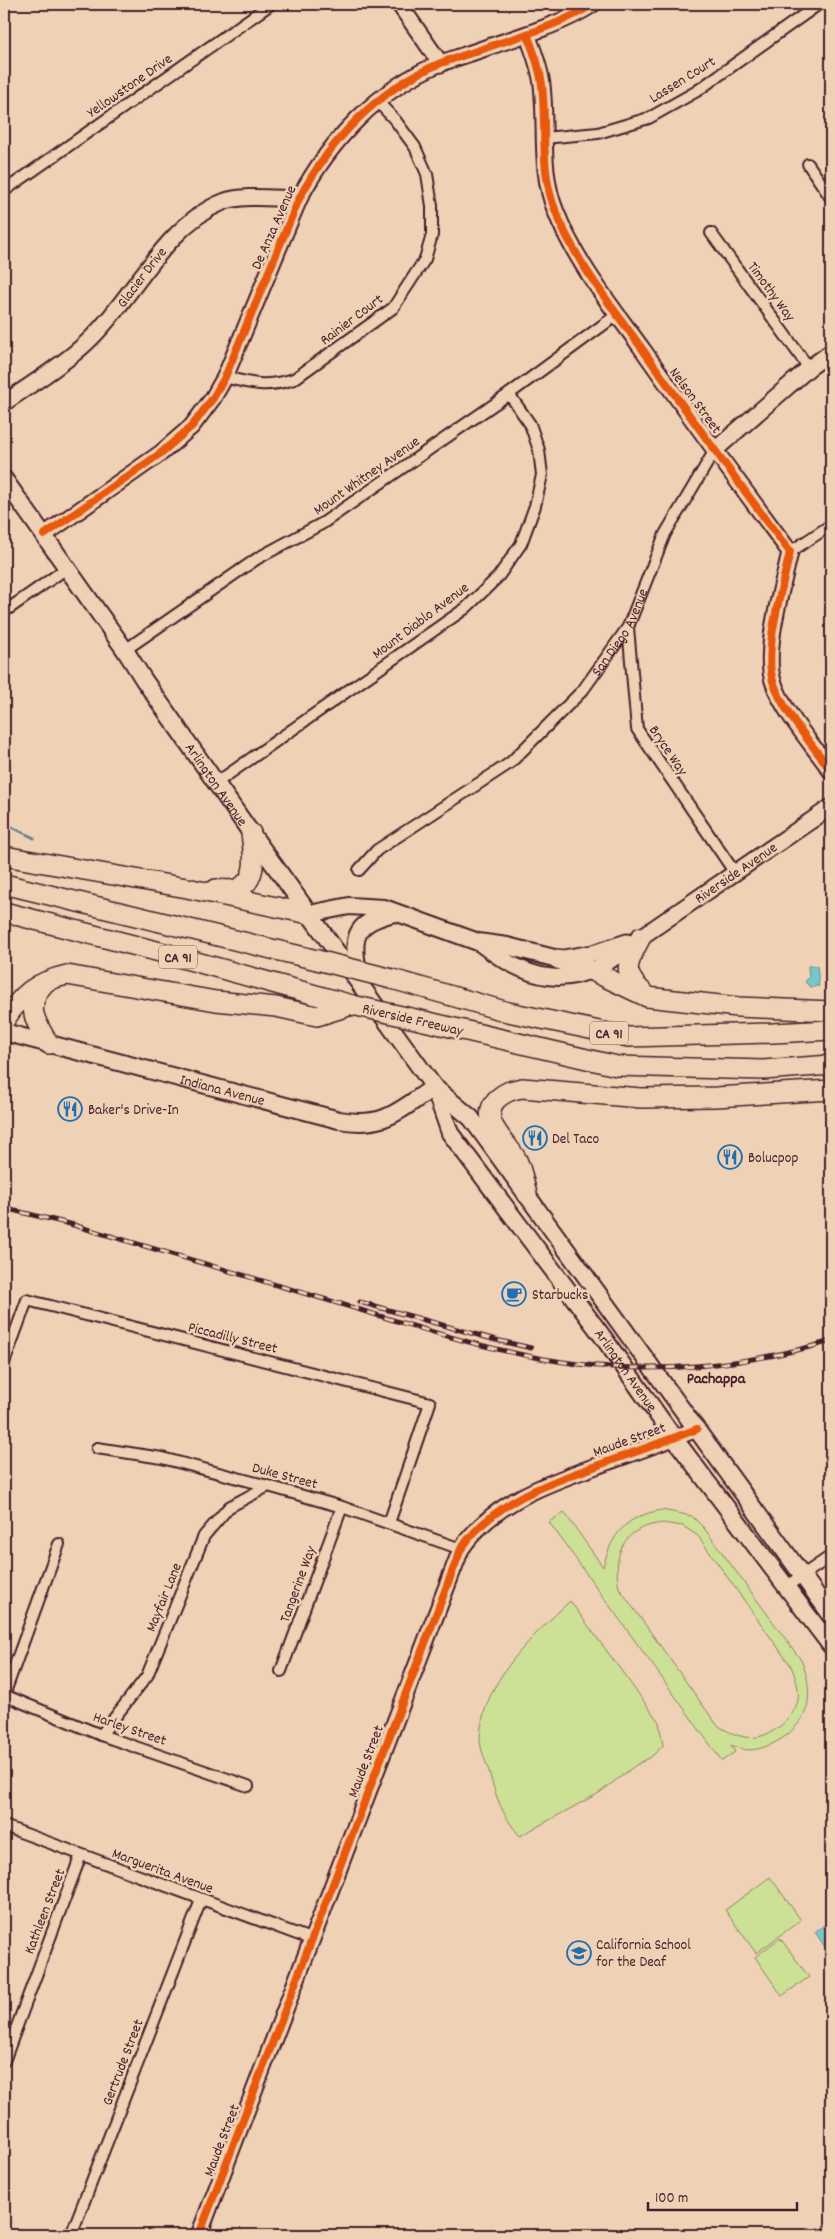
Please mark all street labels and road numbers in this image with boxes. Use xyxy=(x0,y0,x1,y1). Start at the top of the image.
street label: Yellowstone Drive xyxy=(83,49,178,124)
street label: Lassen Court xyxy=(646,51,721,110)
street label: De Anza Avenue xyxy=(246,182,303,273)
street label: Glacier Drive xyxy=(112,243,174,313)
street label: Timothy Way xyxy=(741,258,800,327)
street label: Rainier Court xyxy=(316,289,389,352)
street label: Nelson Street xyxy=(663,363,726,439)
street label: Mount Whitney Avenue xyxy=(309,431,425,522)
street label: Mount Diablo Avenue xyxy=(368,577,475,665)
street label: San Diego Avenue xyxy=(587,585,655,682)
street label: Bryce Way xyxy=(642,722,693,781)
street label: Arlington Avenue xyxy=(178,739,252,832)
street label: Riverside Avenue xyxy=(691,838,783,910)
road number: CA 91 xyxy=(159,946,197,969)
street label: Riverside Freeway xyxy=(360,999,466,1043)
road number: CA 91 xyxy=(590,1021,628,1044)
street label: Indiana Avenue xyxy=(177,1070,267,1113)
street label: Piccadilly Street xyxy=(185,1317,280,1361)
street label: Arlington Avenue xyxy=(588,1325,662,1418)
street label: Maude Street xyxy=(590,1417,670,1464)
street label: Duke Street xyxy=(249,1458,320,1496)
street label: Tangerine Way xyxy=(275,1542,323,1626)
street label: Mayfair Lane xyxy=(141,1560,189,1636)
street label: Harley Street xyxy=(90,1707,169,1753)
street label: Maude Street xyxy=(343,1722,391,1801)
street label: Marguerita Avenue xyxy=(109,1843,216,1901)
street label: Kathleen Street xyxy=(19,1865,72,1958)
street label: Gertrude Street xyxy=(97,2016,151,2109)
street label: Maude Street xyxy=(199,2101,247,2180)

